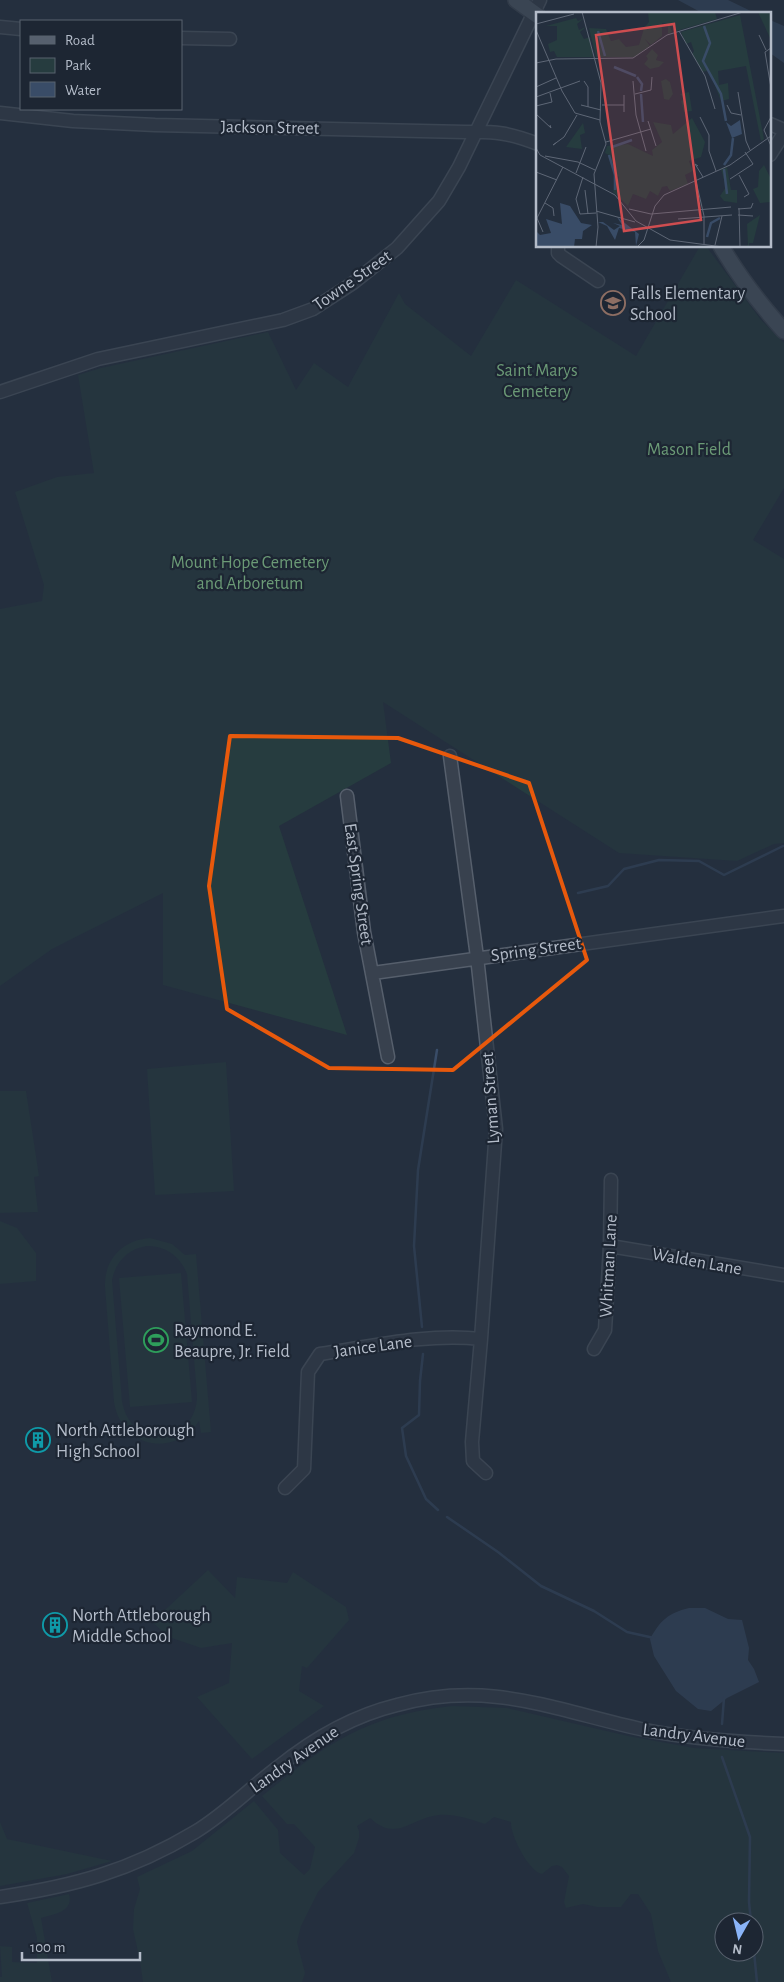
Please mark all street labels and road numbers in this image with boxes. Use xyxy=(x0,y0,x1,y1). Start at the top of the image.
street label: Jackson Street xyxy=(221,118,320,138)
street label: Towne Street xyxy=(310,247,395,314)
street label: East Spring Street xyxy=(341,822,376,947)
street label: Spring Street xyxy=(490,935,583,965)
street label: Lyman Street xyxy=(479,1051,503,1144)
street label: Whitman Lane xyxy=(597,1214,621,1318)
street label: Walden Lane xyxy=(650,1245,743,1279)
street label: Janice Lane xyxy=(333,1333,413,1361)
street label: Landry Avenue xyxy=(641,1721,746,1751)
street label: Landry Avenue xyxy=(247,1723,342,1797)

